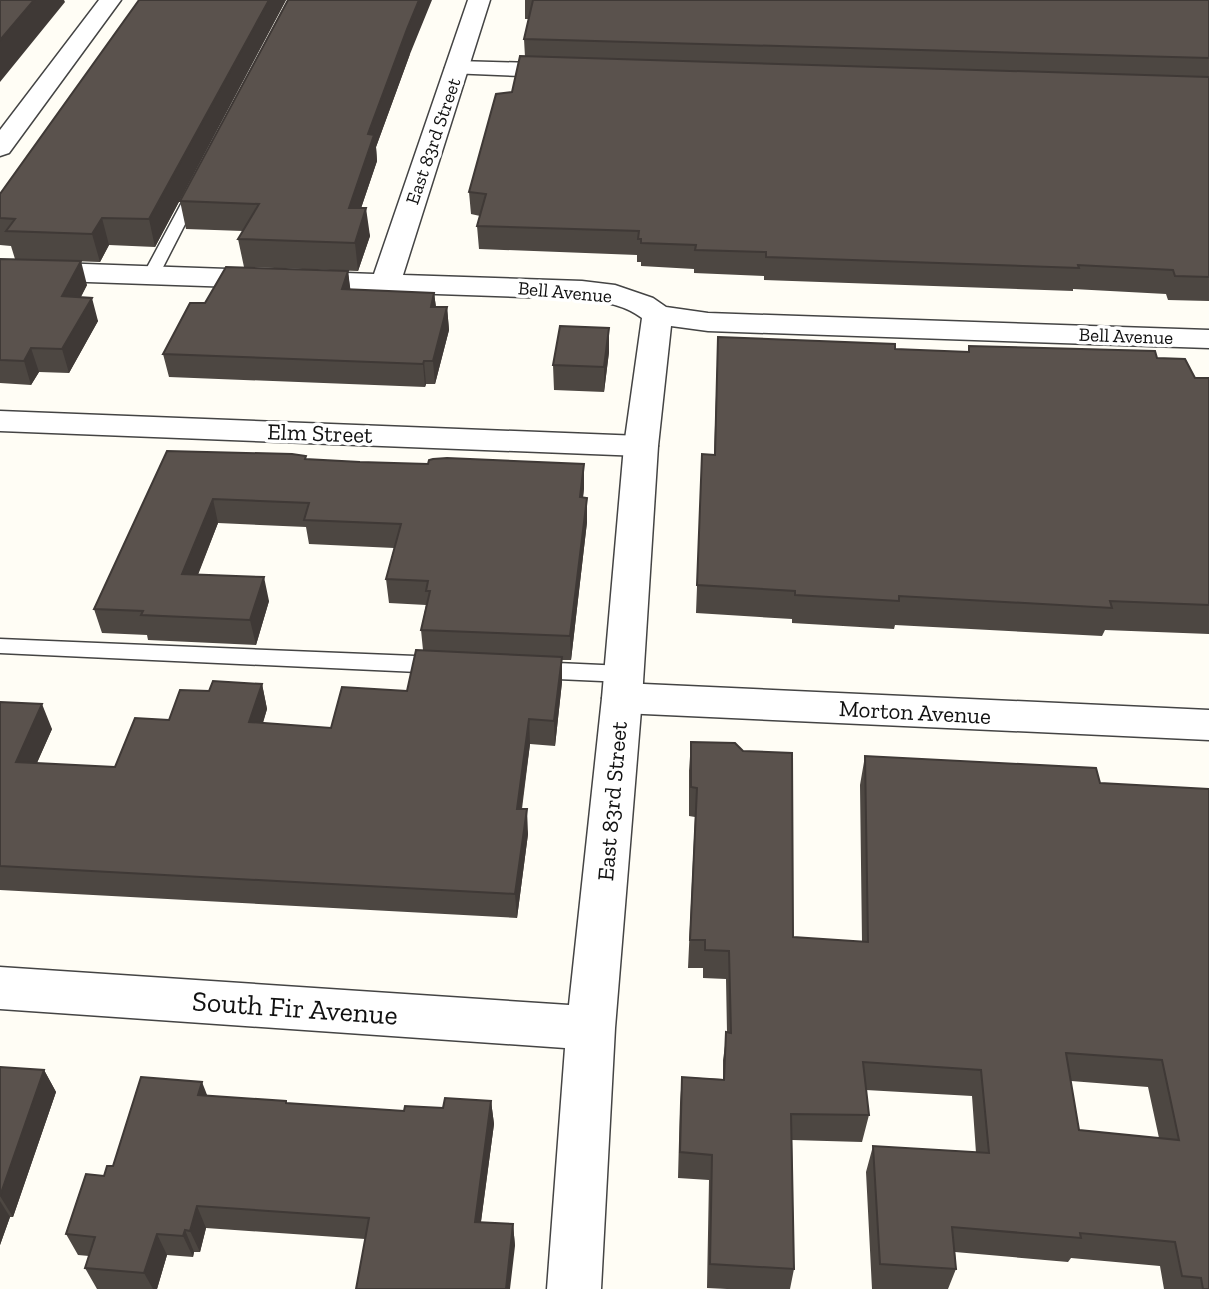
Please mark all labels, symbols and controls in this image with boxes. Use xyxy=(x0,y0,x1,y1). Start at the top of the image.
street label: East 83rd Street xyxy=(401,75,465,207)
street label: Bell Avenue xyxy=(517,276,613,308)
street label: Bell Avenue xyxy=(1078,323,1174,349)
street label: Elm Street xyxy=(267,417,374,449)
street label: Morton Avenue xyxy=(838,694,992,730)
street label: East 83rd Street xyxy=(591,720,633,882)
street label: South Fir Avenue xyxy=(191,984,399,1032)

